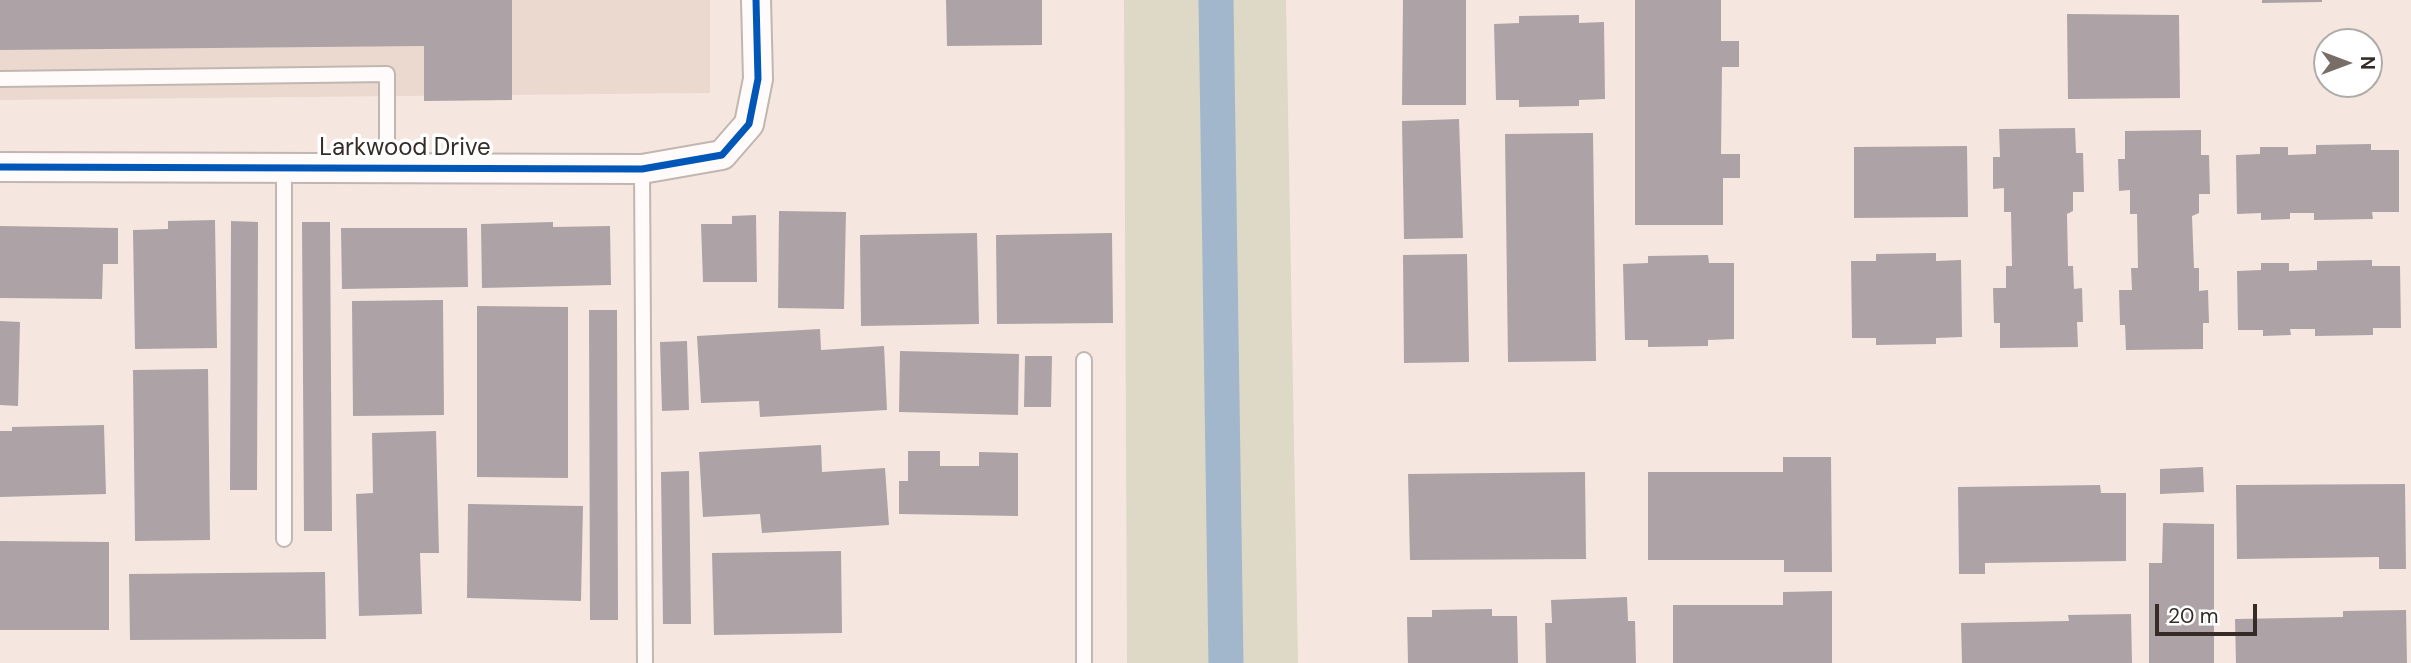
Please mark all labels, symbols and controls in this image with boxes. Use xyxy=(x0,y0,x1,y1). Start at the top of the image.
north arrow xyxy=(2313,28,2383,98)
text: N xyxy=(2355,56,2380,70)
street label: Larkwood Drive xyxy=(319,135,491,163)
scale bar xyxy=(2159,590,2260,634)
text: 20 m xyxy=(2168,602,2219,630)

